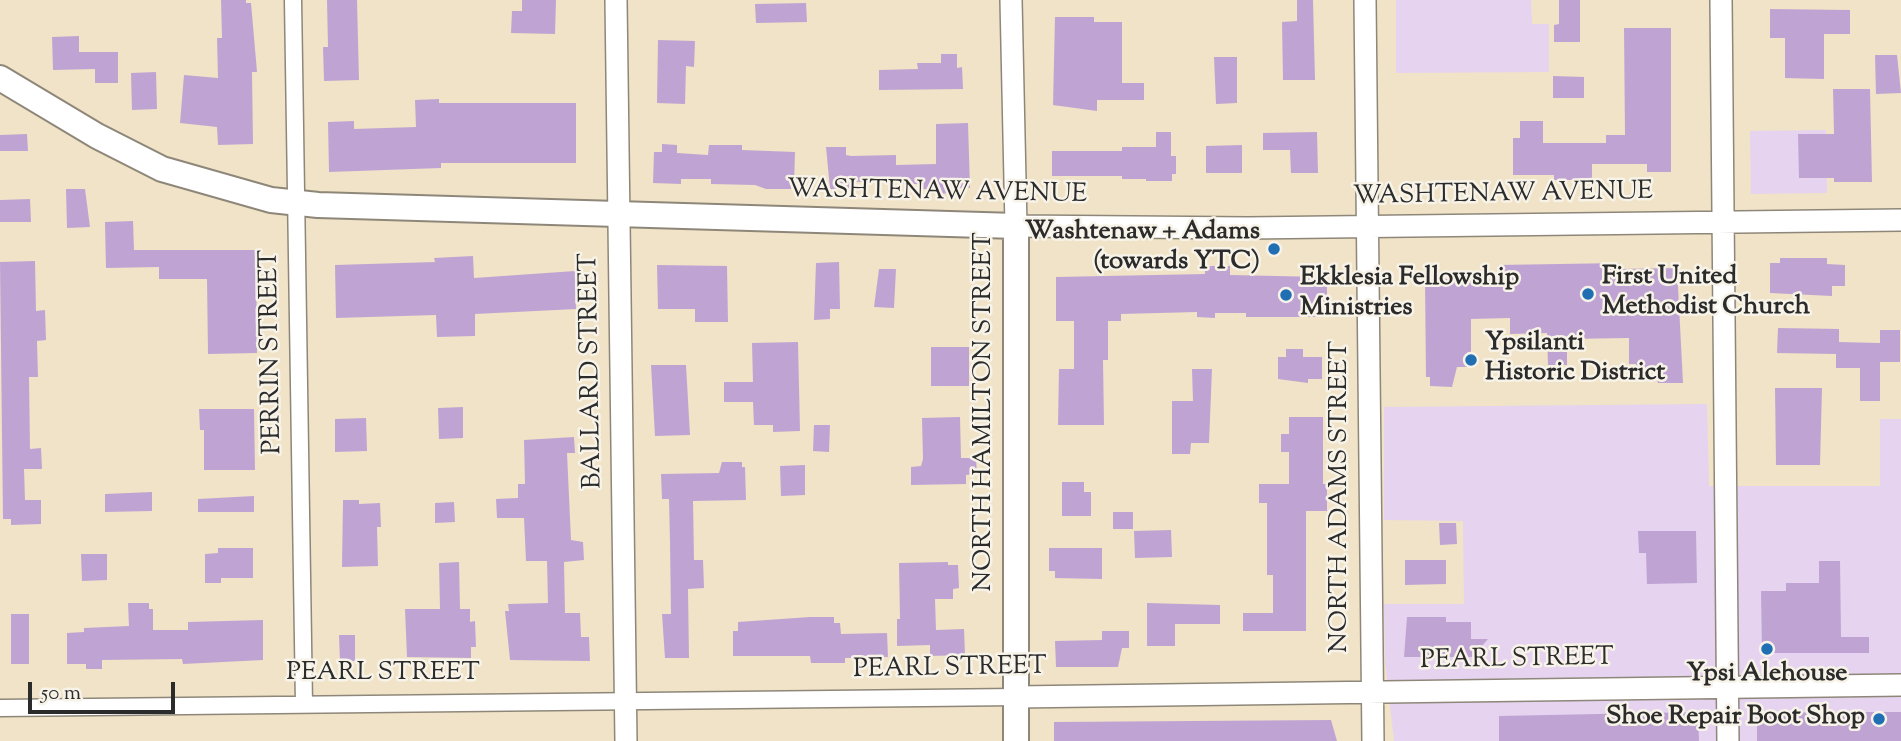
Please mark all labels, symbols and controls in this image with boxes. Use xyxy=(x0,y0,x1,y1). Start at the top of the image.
street label: WASHTENAW AVENUE xyxy=(787,176,1087,212)
street label: WASHTENAW AVENUE xyxy=(1353,178,1653,214)
place label: Washtenaw + Adams (towards YTC) xyxy=(1025,218,1260,280)
street label: NORTH HAMILTON STREET xyxy=(970,232,1002,592)
marker: Washtenaw + Adams (towards YTC) xyxy=(1266,241,1282,257)
street label: PERRIN STREET xyxy=(256,249,290,455)
street label: BALLARD STREET xyxy=(575,253,611,489)
place label: First United Methodist Church xyxy=(1602,263,1810,324)
place label: Ekklesia Fellowship Ministries xyxy=(1300,264,1519,326)
marker: First United Methodist Church xyxy=(1580,286,1596,302)
marker: Ekklesia Fellowship Ministries xyxy=(1278,287,1294,303)
place label: Ypsilanti Historic District xyxy=(1485,329,1665,390)
street label: NORTH ADAMS STREET xyxy=(1326,341,1358,653)
marker: Ypsilanti Historic District xyxy=(1463,352,1479,368)
marker: Ypsi Alehouse xyxy=(1759,641,1775,657)
street label: PEARL STREET xyxy=(1420,644,1614,678)
street label: PEARL STREET xyxy=(853,653,1047,687)
street label: PEARL STREET xyxy=(286,659,480,691)
place label: Ypsi Alehouse xyxy=(1687,660,1847,692)
scale bar xyxy=(32,668,178,712)
text: 50 m xyxy=(41,679,81,709)
place label: Shoe Repair Boot Shop xyxy=(1606,703,1865,735)
marker: Shoe Repair Boot Shop xyxy=(1871,711,1887,727)

